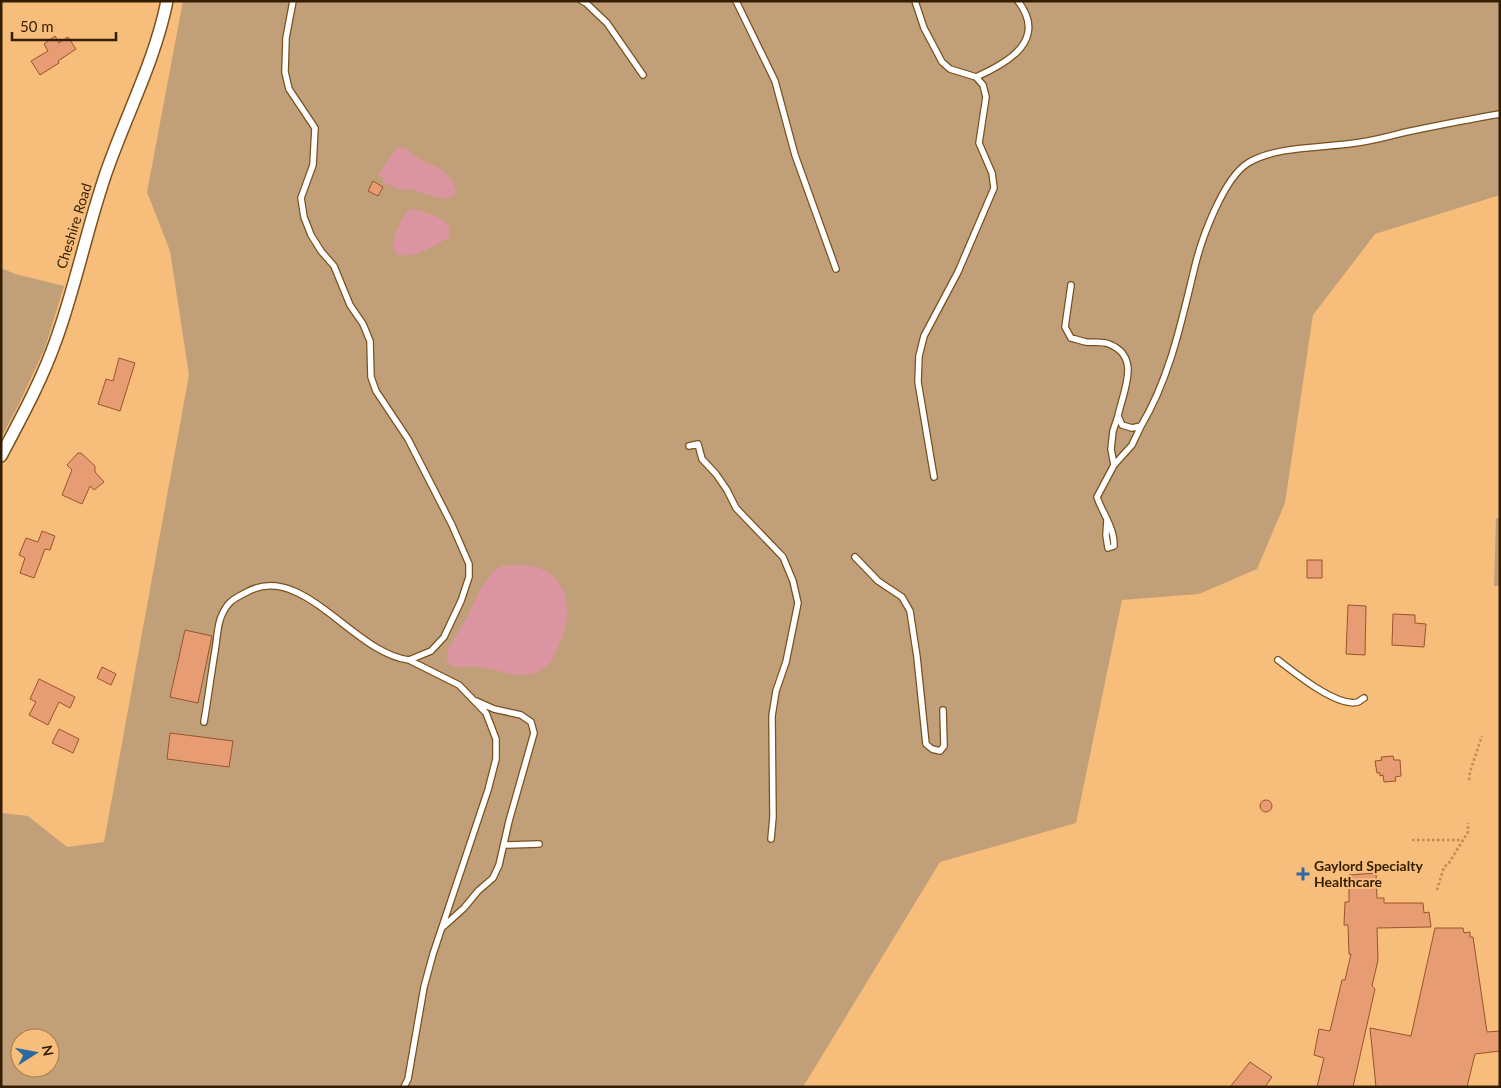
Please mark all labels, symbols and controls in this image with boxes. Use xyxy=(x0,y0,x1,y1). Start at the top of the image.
scale bar xyxy=(12,10,116,42)
text: 50 m xyxy=(20,17,54,35)
street label: Cheshire Road xyxy=(52,181,95,271)
place label: Gaylord Specialty Healthcare xyxy=(1314,857,1423,890)
marker: Gaylord Specialty Healthcare xyxy=(1296,867,1310,881)
north arrow xyxy=(10,1028,60,1078)
text: N xyxy=(39,1044,58,1057)

